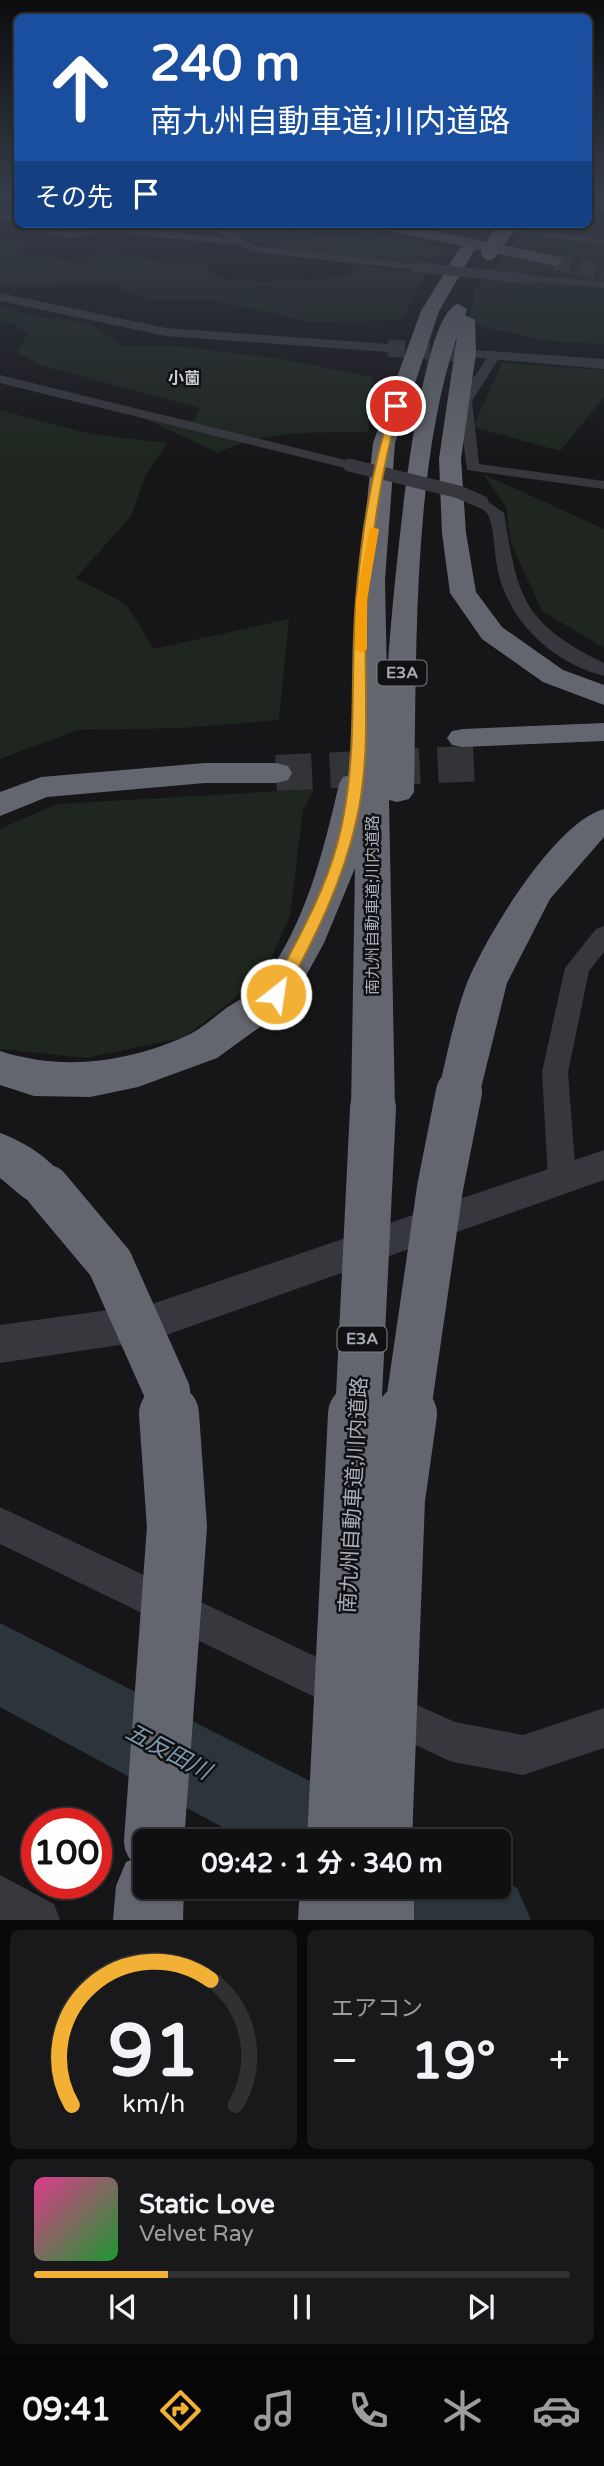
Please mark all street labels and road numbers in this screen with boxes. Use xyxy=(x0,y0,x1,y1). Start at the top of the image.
road number: E3A xyxy=(378,660,426,686)
street label: 南九州自動車道;川内道路 xyxy=(363,815,383,995)
road number: E3A xyxy=(338,1326,386,1352)
street label: 南九州自動車道;川内道路 xyxy=(335,1376,373,1614)

